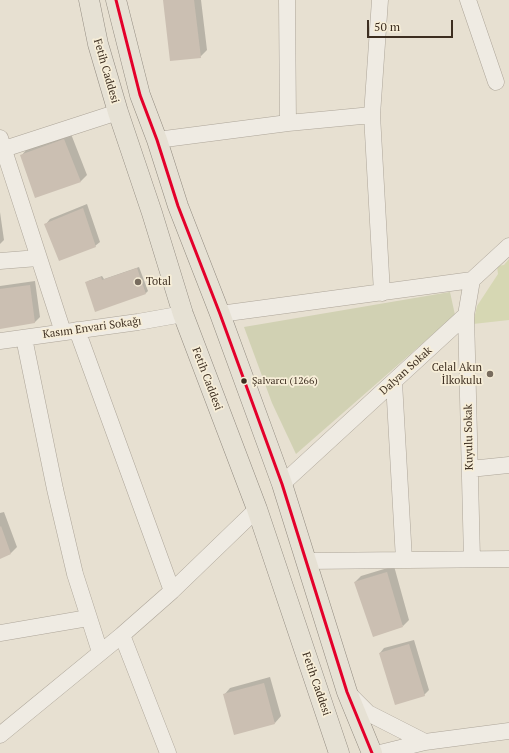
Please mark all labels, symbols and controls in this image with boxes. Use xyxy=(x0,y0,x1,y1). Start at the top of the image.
scale bar xyxy=(369,12,455,38)
text: 50 m xyxy=(374,19,400,34)
street label: Fetih Caddesi xyxy=(90,37,122,105)
place label: Total xyxy=(146,275,171,289)
marker: Total xyxy=(133,277,143,287)
street label: Kasım Envari Sokağı xyxy=(42,315,142,341)
street label: Dalyan Sokak xyxy=(377,344,435,398)
street label: Fetih Caddesi xyxy=(189,346,225,412)
place label: Celal Akın İlkokulu xyxy=(432,361,482,387)
marker: Celal Akın İlkokulu xyxy=(485,369,495,379)
place label: Şalvarcı (1266) xyxy=(252,375,318,387)
marker: Şalvarcı (1266) xyxy=(239,376,249,386)
street label: Kuyulu Sokak xyxy=(462,404,476,470)
street label: Fetih Caddesi xyxy=(299,650,333,718)

